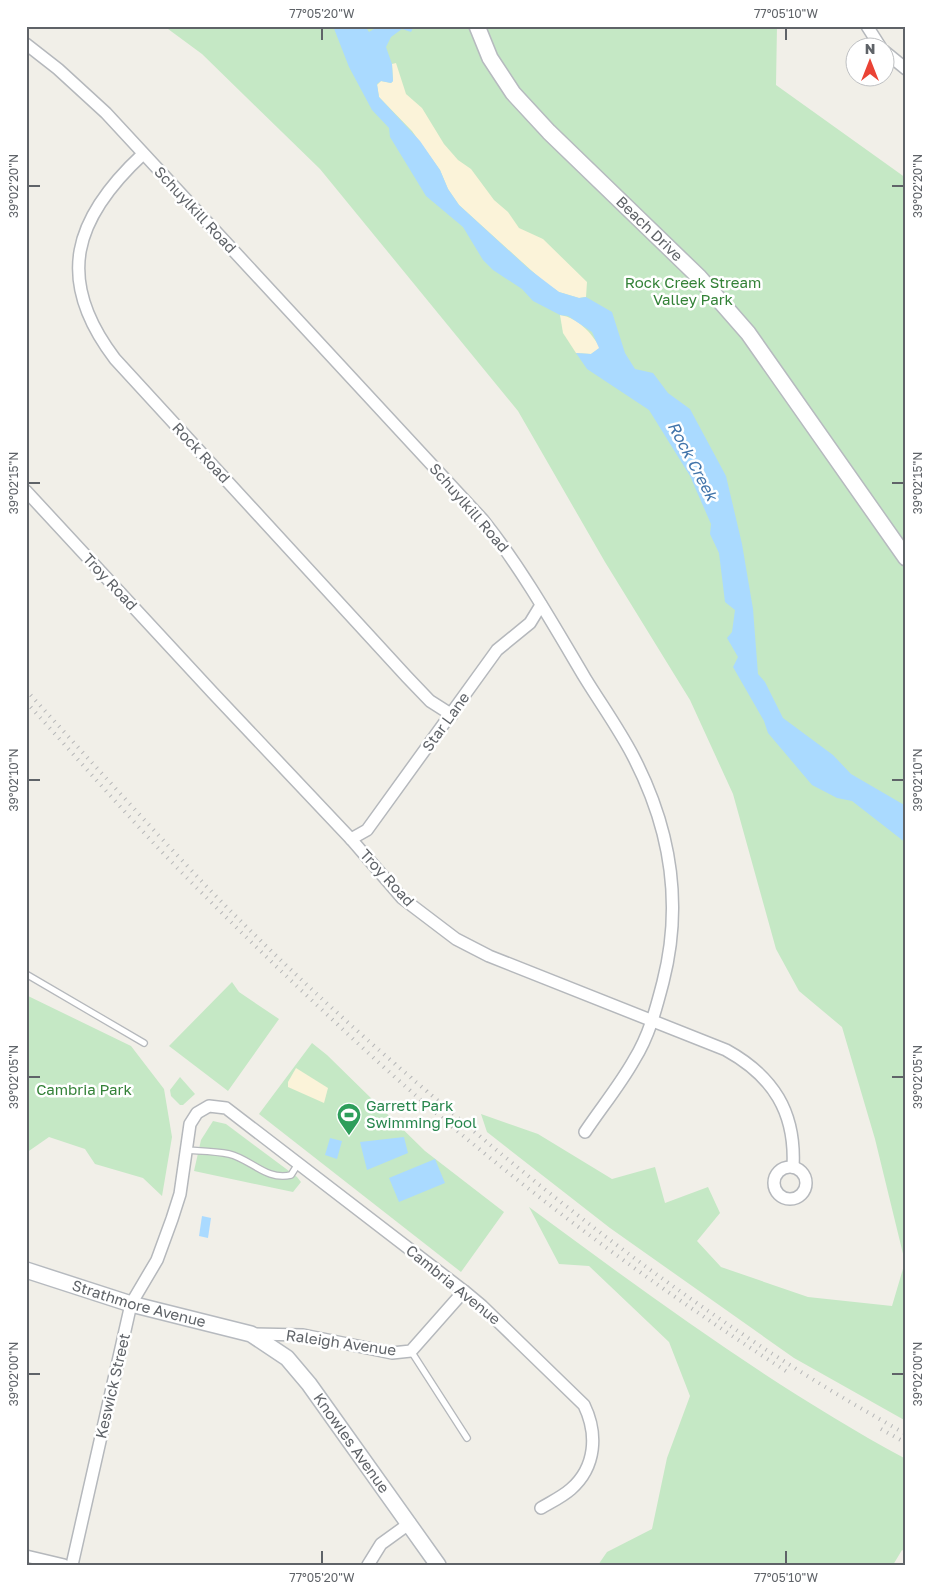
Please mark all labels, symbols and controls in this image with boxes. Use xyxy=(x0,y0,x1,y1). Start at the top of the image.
text: 77°05'20"W xyxy=(289,6,355,21)
text: 77°05'10"W xyxy=(754,6,819,21)
north arrow xyxy=(844,38,894,88)
text: N xyxy=(865,40,875,57)
text: 39°02'20"N xyxy=(6,154,21,218)
text: 39°02'20"N xyxy=(910,154,925,218)
street label: Schuylkill Road xyxy=(151,162,240,256)
street label: Beach Drive xyxy=(613,192,687,265)
park label: Rock Creek Stream Valley Park xyxy=(625,273,761,308)
street label: Rock Road xyxy=(169,418,234,486)
water label: Rock Creek xyxy=(664,418,723,506)
text: 39°02'15"N xyxy=(6,452,21,514)
text: 39°02'15"N xyxy=(910,452,925,514)
street label: Schuylkill Road xyxy=(426,459,513,555)
street label: Troy Road xyxy=(80,549,142,614)
street label: Star Lane xyxy=(418,688,473,754)
text: 39°02'10"N xyxy=(6,748,21,812)
text: 39°02'10"N xyxy=(910,748,925,812)
street label: Troy Road xyxy=(357,845,419,910)
text: 39°02'05"N xyxy=(6,1045,21,1109)
text: 39°02'05"N xyxy=(910,1045,925,1109)
park label: Cambria Park xyxy=(36,1080,132,1098)
place label: Garrett Park Swimming Pool xyxy=(366,1096,477,1131)
sports icon: Garrett Park Swimming Pool xyxy=(336,1102,362,1136)
street label: Cambria Avenue xyxy=(403,1241,505,1328)
street label: Strathmore Avenue xyxy=(70,1276,208,1330)
street label: Raleigh Avenue xyxy=(285,1325,398,1359)
street label: Keswick Street xyxy=(91,1331,133,1440)
text: 39°02'00"N xyxy=(6,1342,21,1406)
text: 39°02'00"N xyxy=(910,1342,925,1406)
street label: Knowles Avenue xyxy=(310,1389,394,1496)
text: 77°05'20"W xyxy=(289,1570,355,1585)
text: 77°05'10"W xyxy=(754,1570,819,1585)

